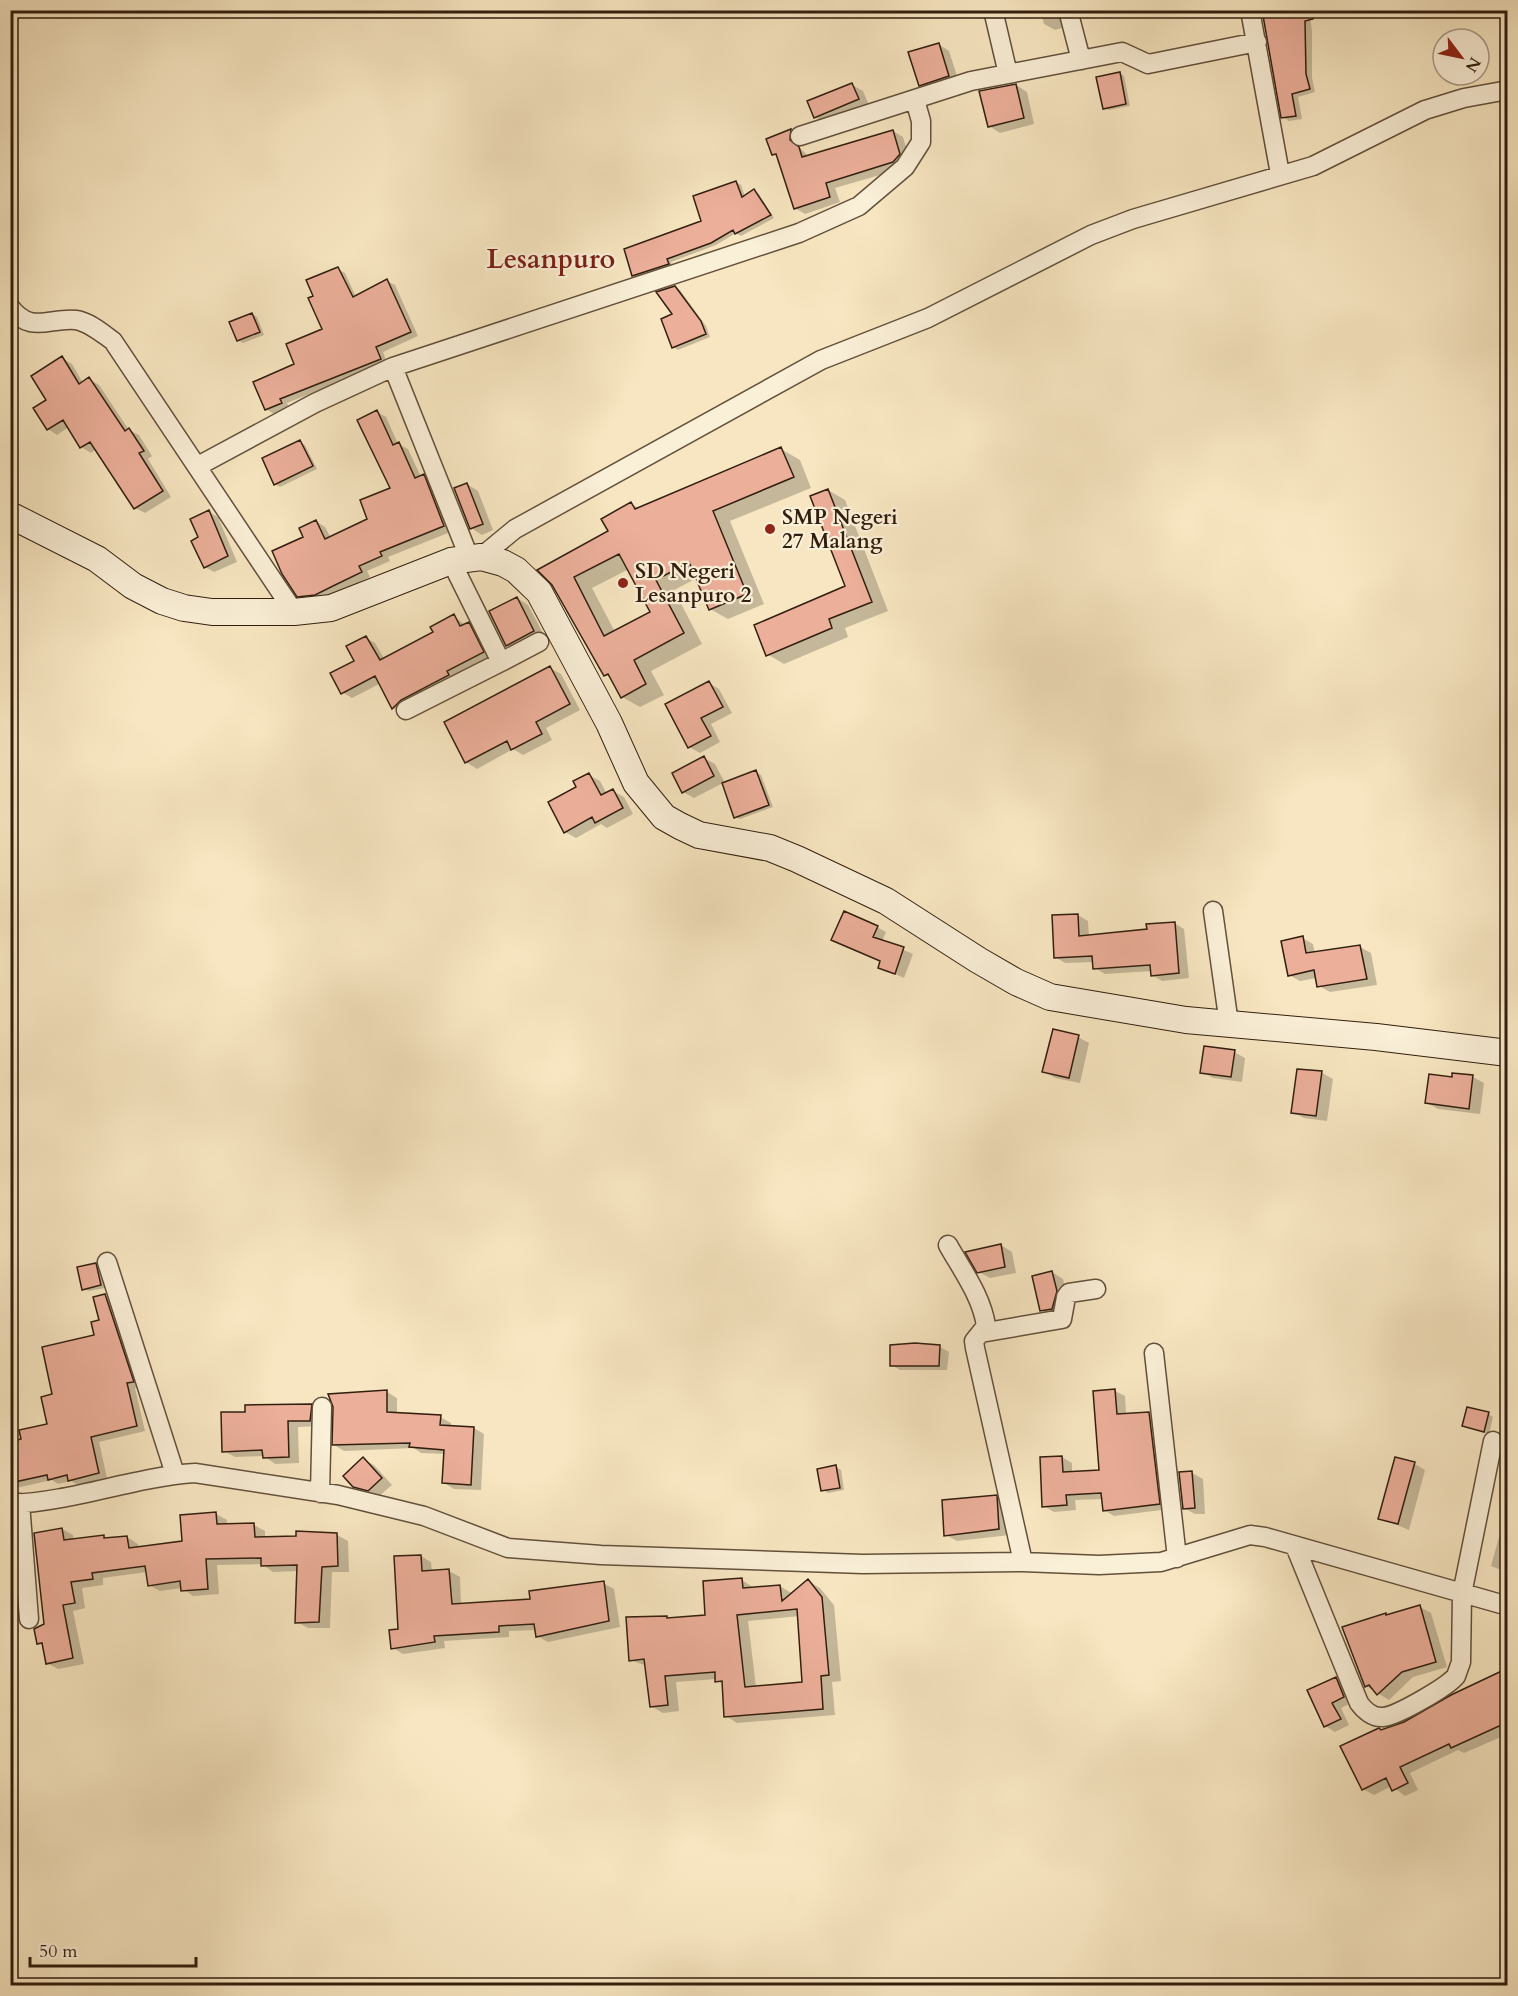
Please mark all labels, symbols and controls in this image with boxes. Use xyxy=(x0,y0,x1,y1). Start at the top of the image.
north arrow xyxy=(1431,27,1491,87)
text: N xyxy=(1460,53,1486,76)
district label: Lesanpuro xyxy=(487,241,615,278)
place label: SMP Negeri 27 Malang xyxy=(782,503,898,556)
marker: SMP Negeri 27 Malang xyxy=(763,522,777,536)
place label: SD Negeri Lesanpuro 2 xyxy=(635,557,752,610)
marker: SD Negeri Lesanpuro 2 xyxy=(616,576,630,590)
scale bar xyxy=(30,1930,196,1968)
text: 50 m xyxy=(39,1939,78,1964)

